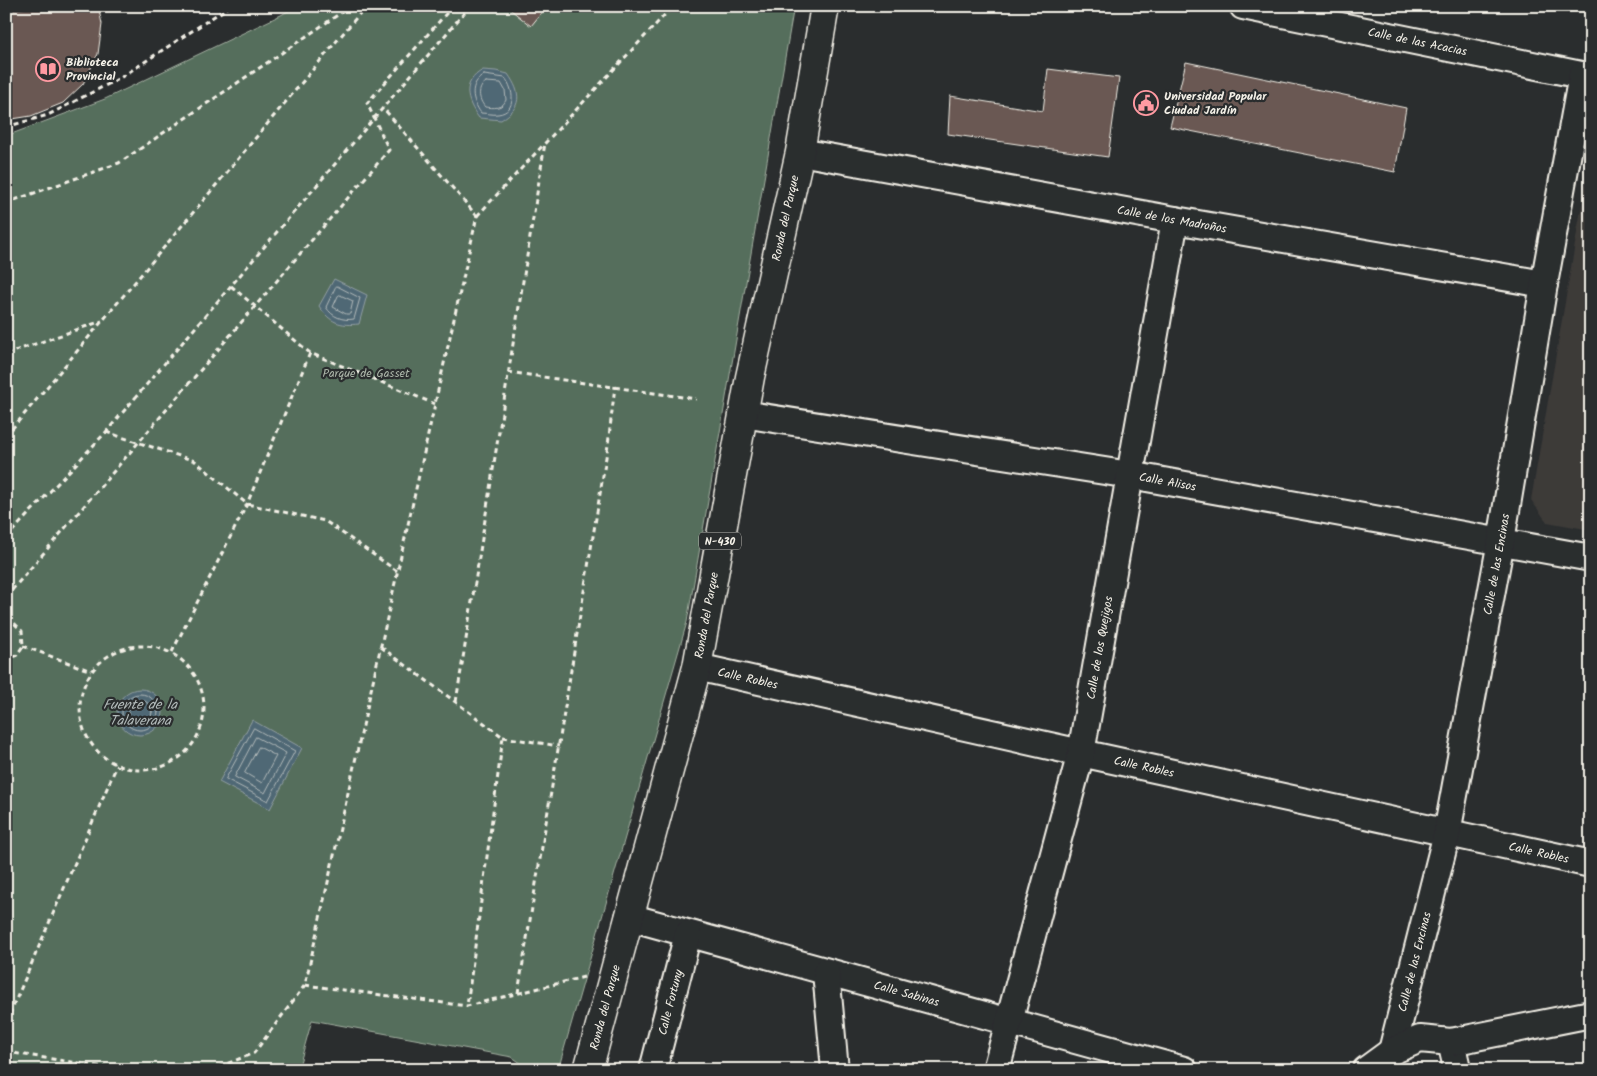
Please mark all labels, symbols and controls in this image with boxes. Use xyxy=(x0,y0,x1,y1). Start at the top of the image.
street label: Calle de las Acacias xyxy=(1366,23,1469,61)
place label: Biblioteca Provincial xyxy=(66,53,118,86)
library icon: Biblioteca Provincial xyxy=(35,56,61,82)
place label: Universidad Popular Ciudad Jardín xyxy=(1164,87,1267,120)
public building icon: Universidad Popular Ciudad Jardín xyxy=(1133,90,1159,116)
street label: Ronda del Parque xyxy=(767,173,805,263)
street label: Calle de los Madroños xyxy=(1116,201,1228,239)
park label: Parque de Gasset xyxy=(322,364,410,383)
street label: Calle Alisos xyxy=(1137,468,1198,497)
street label: Calle de las Encinas xyxy=(1479,512,1515,617)
road number: N-430 xyxy=(699,532,741,550)
street label: Ronda del Parque xyxy=(690,570,724,660)
street label: Calle de los Quejigos xyxy=(1082,595,1118,701)
street label: Calle Robles xyxy=(716,663,780,695)
water label: Fuente de la Talaverana xyxy=(103,694,178,732)
street label: Calle Robles xyxy=(1112,751,1176,783)
street label: Calle Robles xyxy=(1507,837,1571,869)
street label: Calle de las Encinas xyxy=(1393,910,1437,1014)
street label: Ronda del Parque xyxy=(585,962,626,1052)
street label: Calle Fortuny xyxy=(653,967,689,1037)
street label: Calle Sabinas xyxy=(872,976,941,1012)

